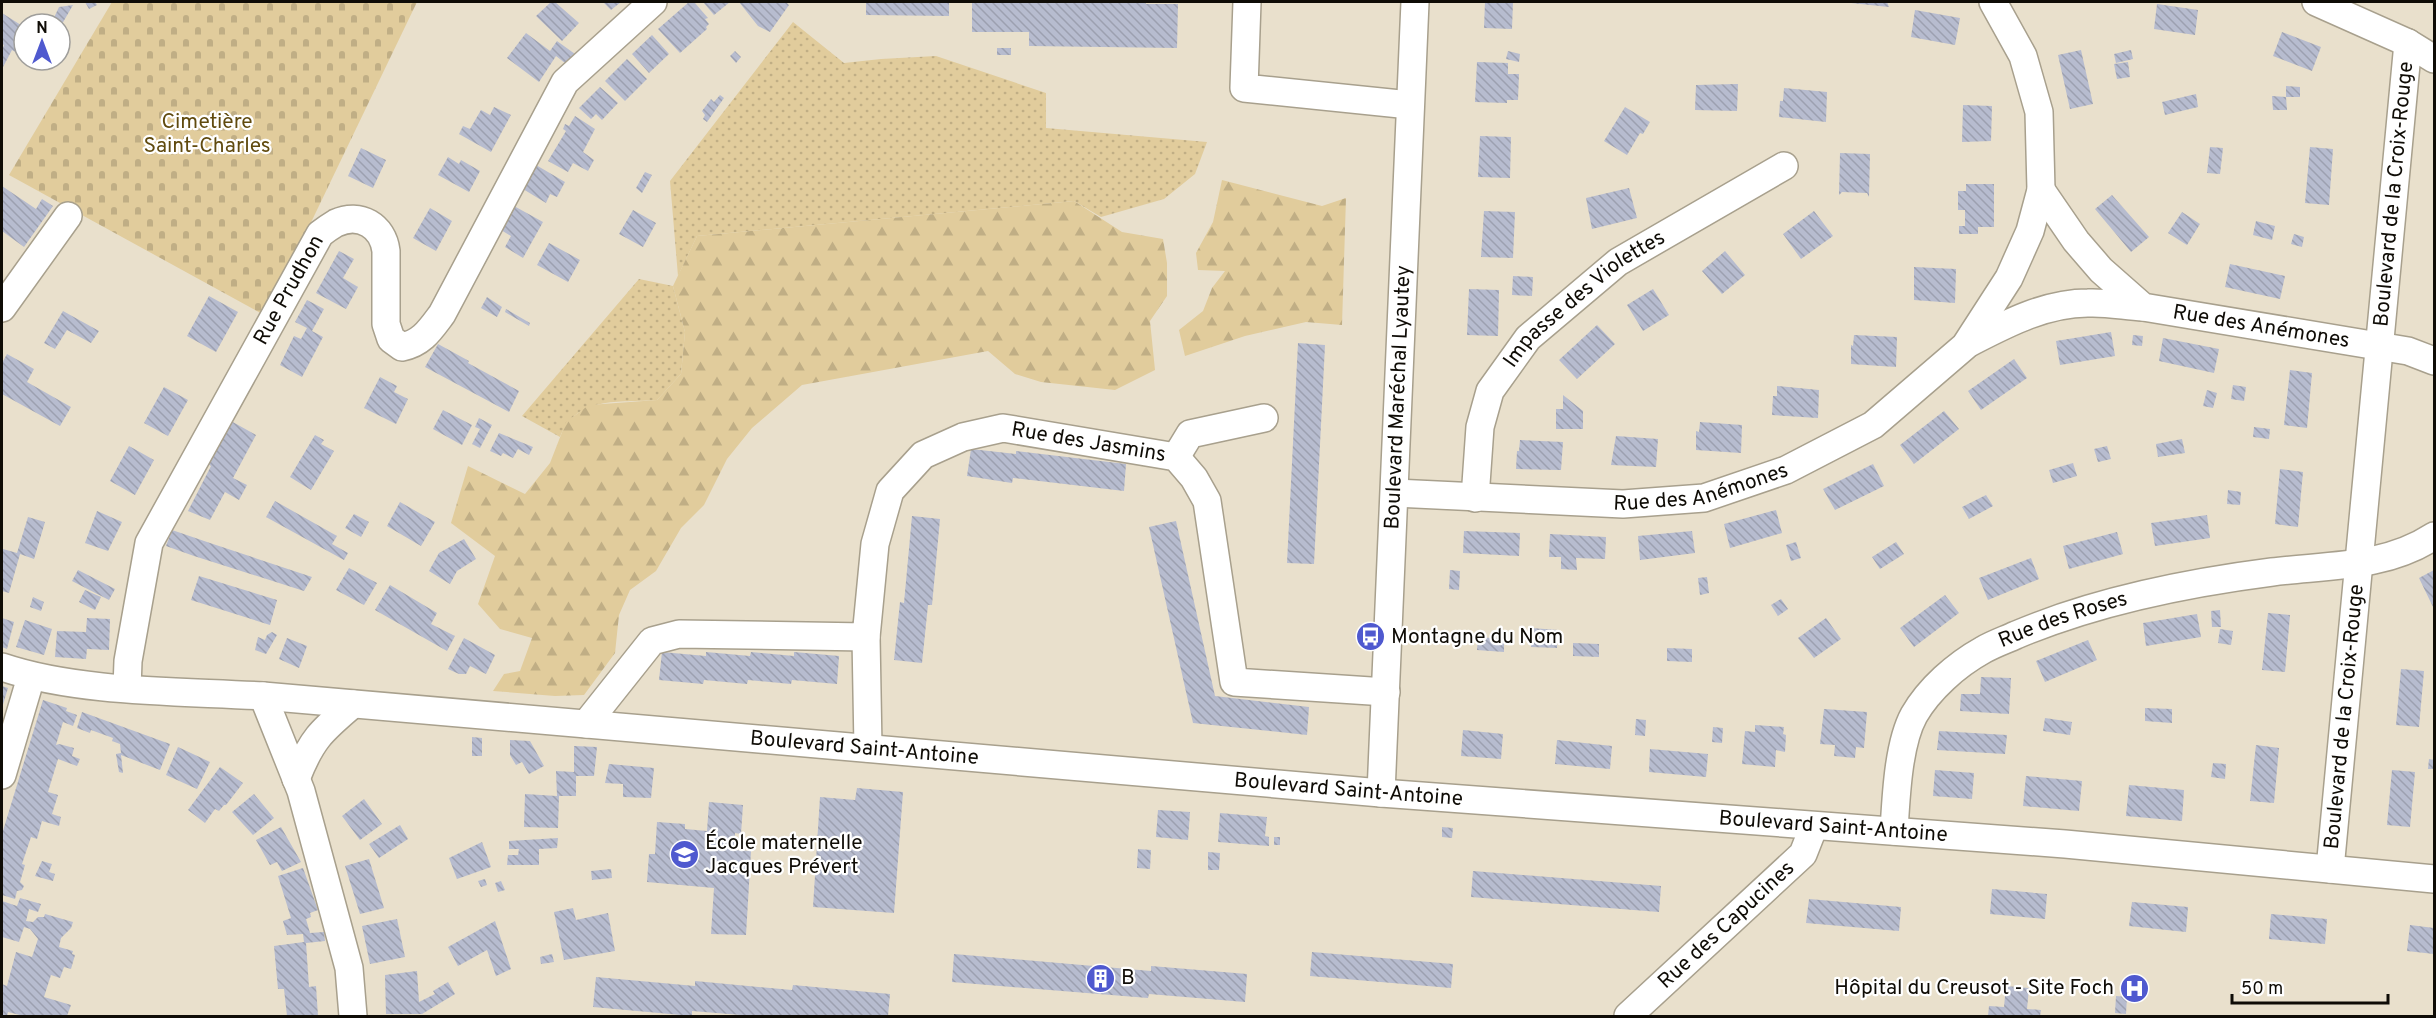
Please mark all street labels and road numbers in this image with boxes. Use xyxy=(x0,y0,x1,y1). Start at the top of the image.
street label: Boulevard de la Croix-Rouge xyxy=(2368,60,2420,328)
street label: Impasse des Violettes xyxy=(1497,224,1670,373)
street label: Rue Prudhon xyxy=(248,230,330,350)
street label: Boulevard Maréchal Lyautey xyxy=(1379,265,1417,530)
street label: Rue des Anémones xyxy=(2171,299,2352,355)
street label: Rue des Jasmins xyxy=(1009,416,1168,469)
street label: Rue des Anémones xyxy=(1613,457,1792,518)
street label: Boulevard de la Croix-Rouge xyxy=(2318,583,2370,851)
street label: Rue des Roses xyxy=(1994,585,2130,654)
street label: Boulevard Saint-Antoine xyxy=(749,725,980,772)
street label: Boulevard Saint-Antoine xyxy=(1233,767,1464,813)
street label: Boulevard Saint-Antoine xyxy=(1718,805,1949,849)
street label: Rue des Capucines xyxy=(1652,855,1800,995)

